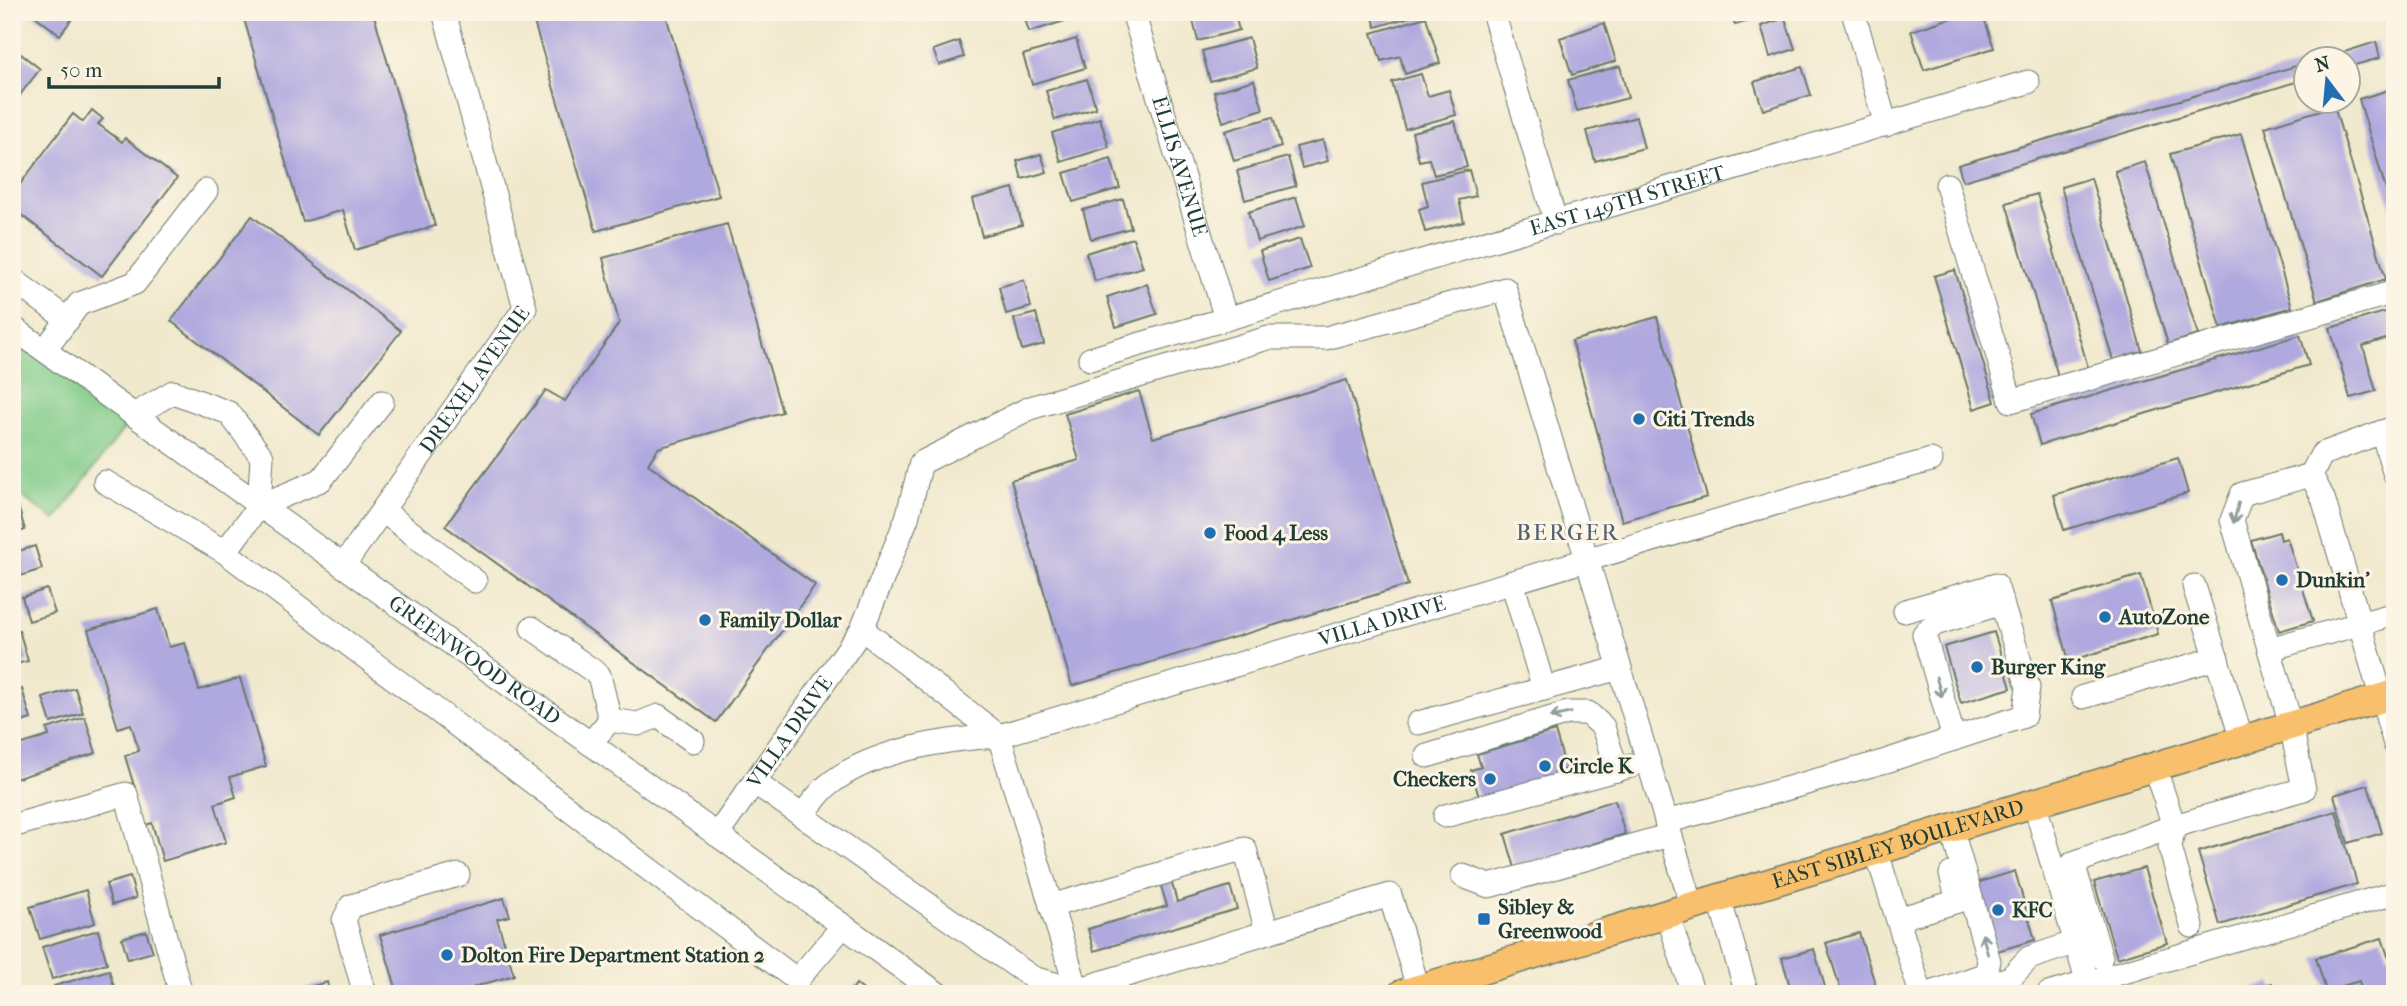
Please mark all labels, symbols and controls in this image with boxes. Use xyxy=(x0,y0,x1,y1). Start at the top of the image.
scale bar xyxy=(49,46,219,90)
north arrow xyxy=(2292,46,2362,116)
text: N xyxy=(2313,52,2333,77)
text: 50 m xyxy=(60,58,103,82)
street label: ELLIS AVENUE xyxy=(1147,93,1212,239)
street label: EAST 149TH STREET xyxy=(1527,160,1728,241)
street label: DREXEL AVENUE xyxy=(414,301,535,458)
place label: Citi Trends xyxy=(1653,407,1755,431)
marker: Citi Trends xyxy=(1631,411,1647,427)
one-way arrow xyxy=(2229,502,2242,524)
district label: BERGER xyxy=(1516,519,1620,546)
place label: Food 4 Less xyxy=(1223,521,1328,546)
marker: Food 4 Less xyxy=(1202,525,1218,541)
place label: Dunkin' xyxy=(2296,568,2370,592)
marker: Dunkin' xyxy=(2274,572,2290,588)
street label: GREENWOOD ROAD xyxy=(384,590,565,730)
street label: VILLA DRIVE xyxy=(1315,591,1449,652)
place label: AutoZone xyxy=(2117,605,2210,629)
place label: Family Dollar xyxy=(718,608,842,632)
marker: AutoZone xyxy=(2097,609,2113,625)
marker: Family Dollar xyxy=(697,612,713,628)
place label: Burger King xyxy=(1991,655,2106,679)
marker: Burger King xyxy=(1969,659,1985,675)
street label: VILLA DRIVE xyxy=(741,671,837,793)
one-way arrow xyxy=(1934,675,1947,697)
one-way arrow xyxy=(1550,709,1573,723)
place label: Circle K xyxy=(1559,754,1635,778)
marker: Circle K xyxy=(1537,758,1553,774)
place label: Checkers xyxy=(1393,767,1476,791)
marker: Checkers xyxy=(1482,771,1498,787)
street label: EAST SIBLEY BOULEVARD xyxy=(1769,795,2027,894)
place label: Sibley & Greenwood xyxy=(1498,895,1603,943)
place label: KFC xyxy=(2012,898,2053,922)
marker: KFC xyxy=(1990,902,2006,918)
marker: Sibley & Greenwood xyxy=(1476,911,1492,927)
one-way arrow xyxy=(1978,933,1991,955)
place label: Dolton Fire Department Station 2 xyxy=(461,943,765,967)
marker: Dolton Fire Department Station 2 xyxy=(439,947,455,963)

